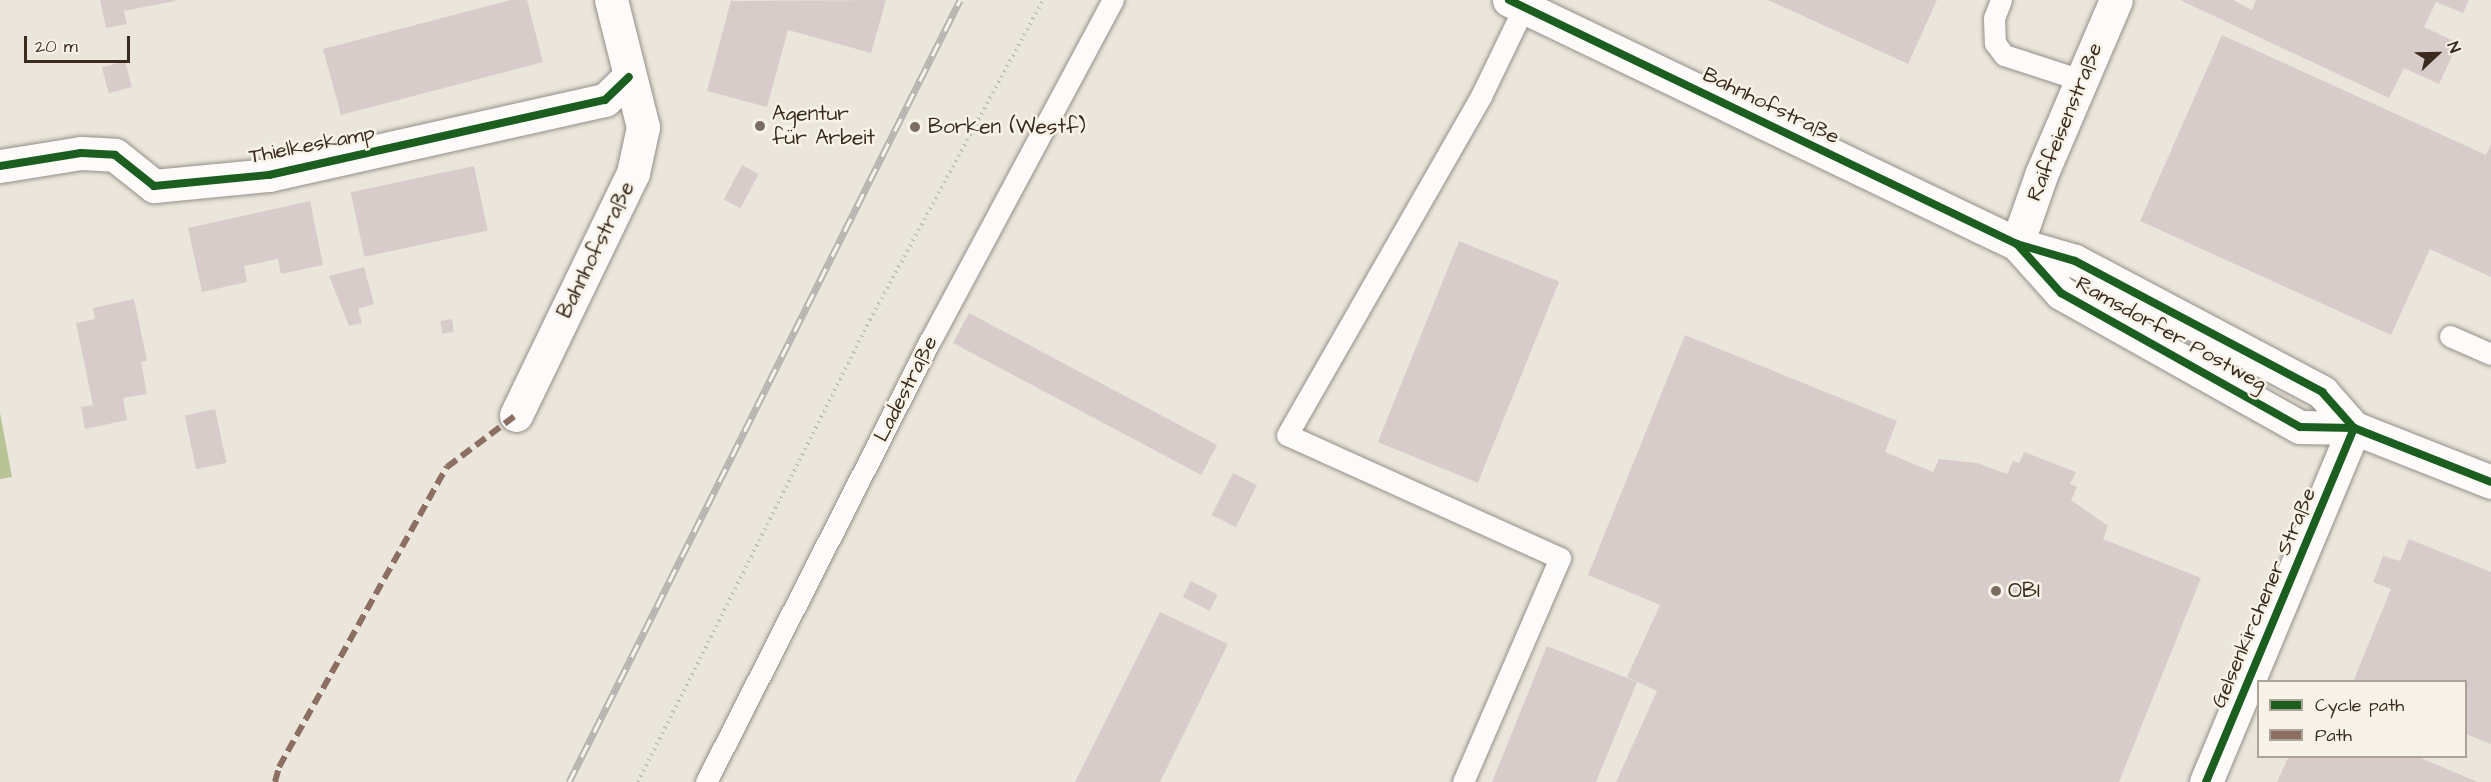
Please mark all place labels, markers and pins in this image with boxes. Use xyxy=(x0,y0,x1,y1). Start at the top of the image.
place label: Agentur für Arbeit xyxy=(772,101,875,151)
place label: Borken (Westf) xyxy=(928,114,1086,140)
marker: Borken (Westf) xyxy=(906,118,924,136)
marker: Agentur für Arbeit xyxy=(753,119,767,133)
place label: OBI xyxy=(2008,578,2040,604)
marker: OBI xyxy=(1989,584,2003,598)

